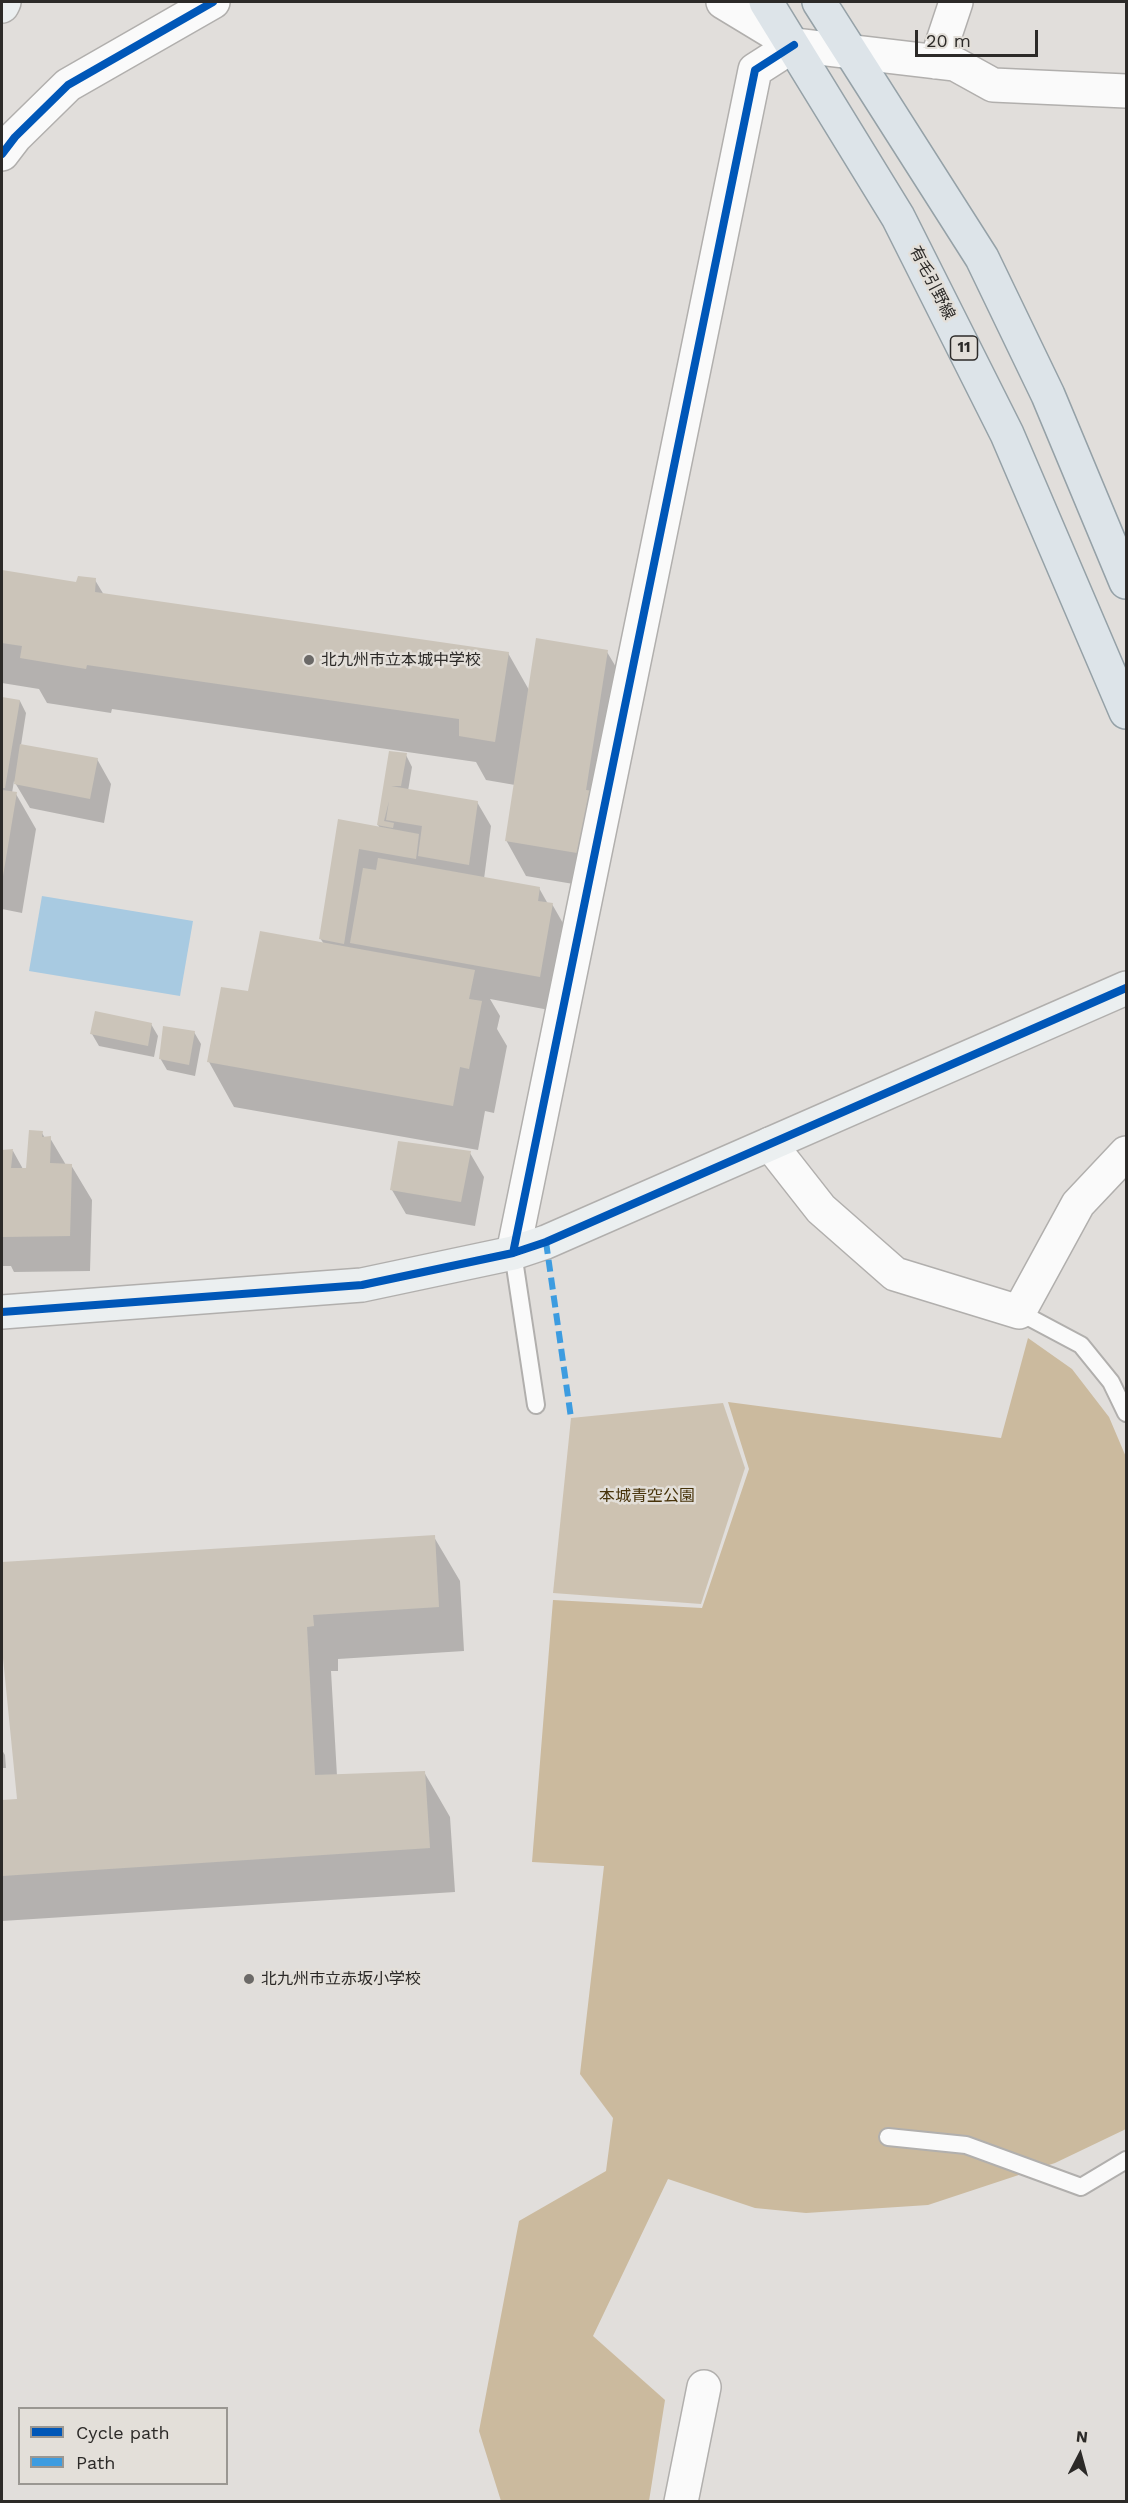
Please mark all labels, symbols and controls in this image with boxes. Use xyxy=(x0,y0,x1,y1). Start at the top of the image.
scale bar xyxy=(918,18,1041,56)
text: 20 m xyxy=(926,30,971,51)
street label: 有毛引野線 xyxy=(905,243,959,323)
road number: 11 xyxy=(950,336,978,360)
place label: 北九州市立本城中学校 xyxy=(321,650,481,670)
marker: 北九州市立本城中学校 xyxy=(302,653,316,667)
park label: 本城青空公園 xyxy=(599,1486,695,1506)
place label: 北九州市立赤坂小学校 xyxy=(261,1969,421,1989)
marker: 北九州市立赤坂小学校 xyxy=(242,1972,256,1986)
legend xyxy=(18,2407,228,2485)
text: Cycle path xyxy=(76,2422,170,2443)
north arrow xyxy=(1050,2425,1110,2485)
text: N xyxy=(1075,2427,1089,2447)
text: Path xyxy=(76,2452,116,2473)

